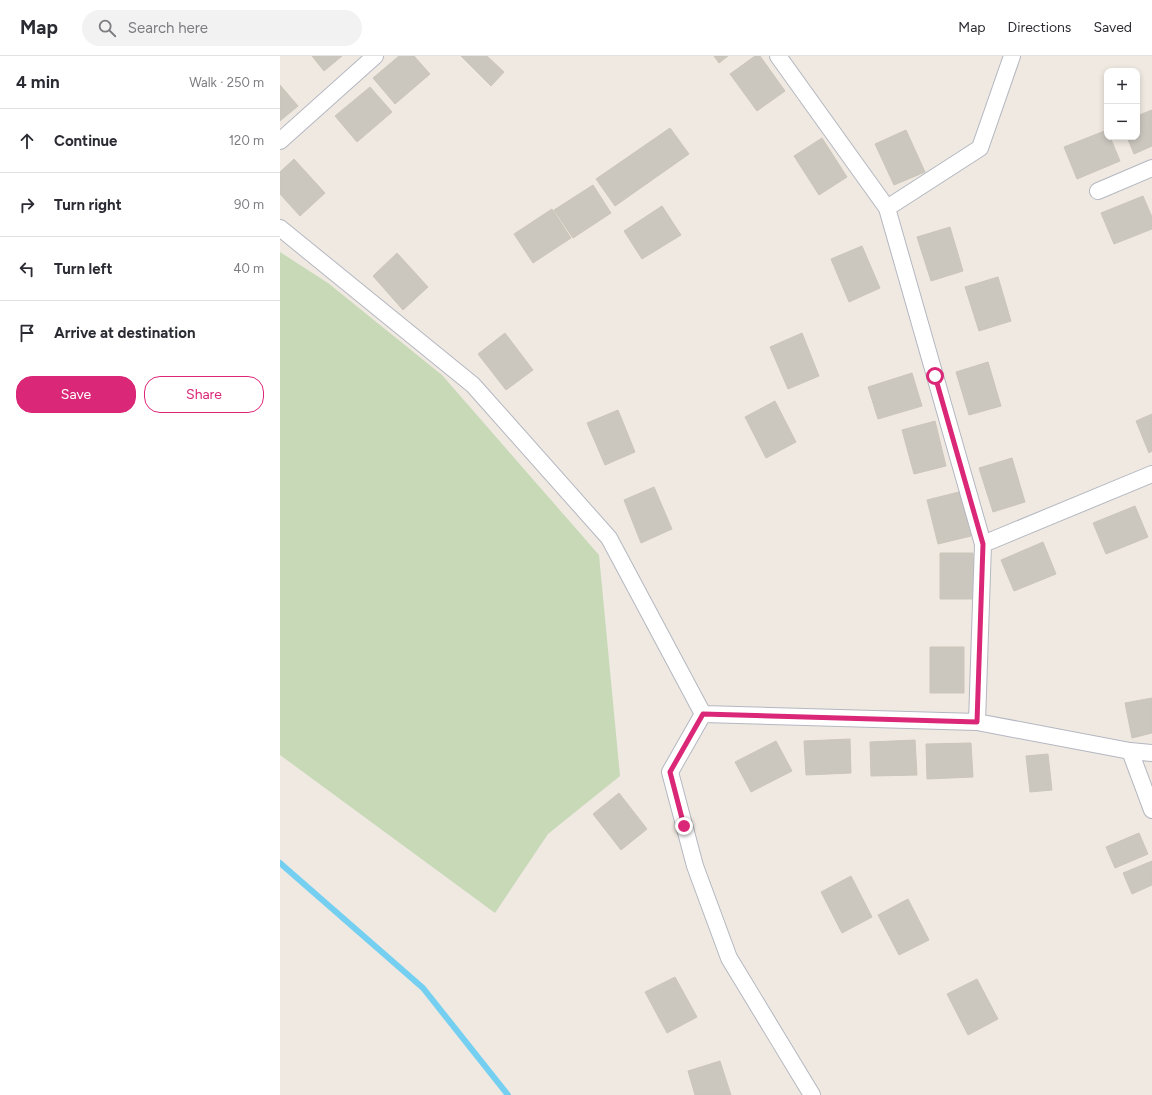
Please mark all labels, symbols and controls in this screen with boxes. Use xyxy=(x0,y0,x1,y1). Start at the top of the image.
search box xyxy=(82,10,362,46)
text: Map xyxy=(20,16,58,39)
icon: search xyxy=(96,17,118,39)
text: Search here xyxy=(128,19,208,37)
text: Map xyxy=(958,19,986,36)
text: Directions xyxy=(1008,19,1071,36)
text: Saved xyxy=(1093,19,1132,36)
map controls xyxy=(1104,68,1140,140)
button: + xyxy=(1104,68,1140,104)
text: 4 min xyxy=(16,72,60,92)
text: Walk · 250 m xyxy=(189,75,264,90)
button: − xyxy=(1104,104,1140,140)
icon: ahead xyxy=(16,130,38,152)
text: Continue xyxy=(54,132,117,150)
text: 120 m xyxy=(229,133,264,148)
icon: right xyxy=(16,194,38,216)
text: Turn right xyxy=(54,196,122,214)
text: 90 m xyxy=(234,197,264,212)
icon: left xyxy=(16,258,38,280)
text: Turn left xyxy=(54,260,112,278)
text: 40 m xyxy=(233,261,264,276)
icon: arrive xyxy=(16,322,38,344)
text: Arrive at destination xyxy=(54,324,195,342)
route start xyxy=(926,367,944,385)
button: Save xyxy=(16,376,136,413)
button: Share xyxy=(144,376,264,413)
route end xyxy=(675,817,693,835)

